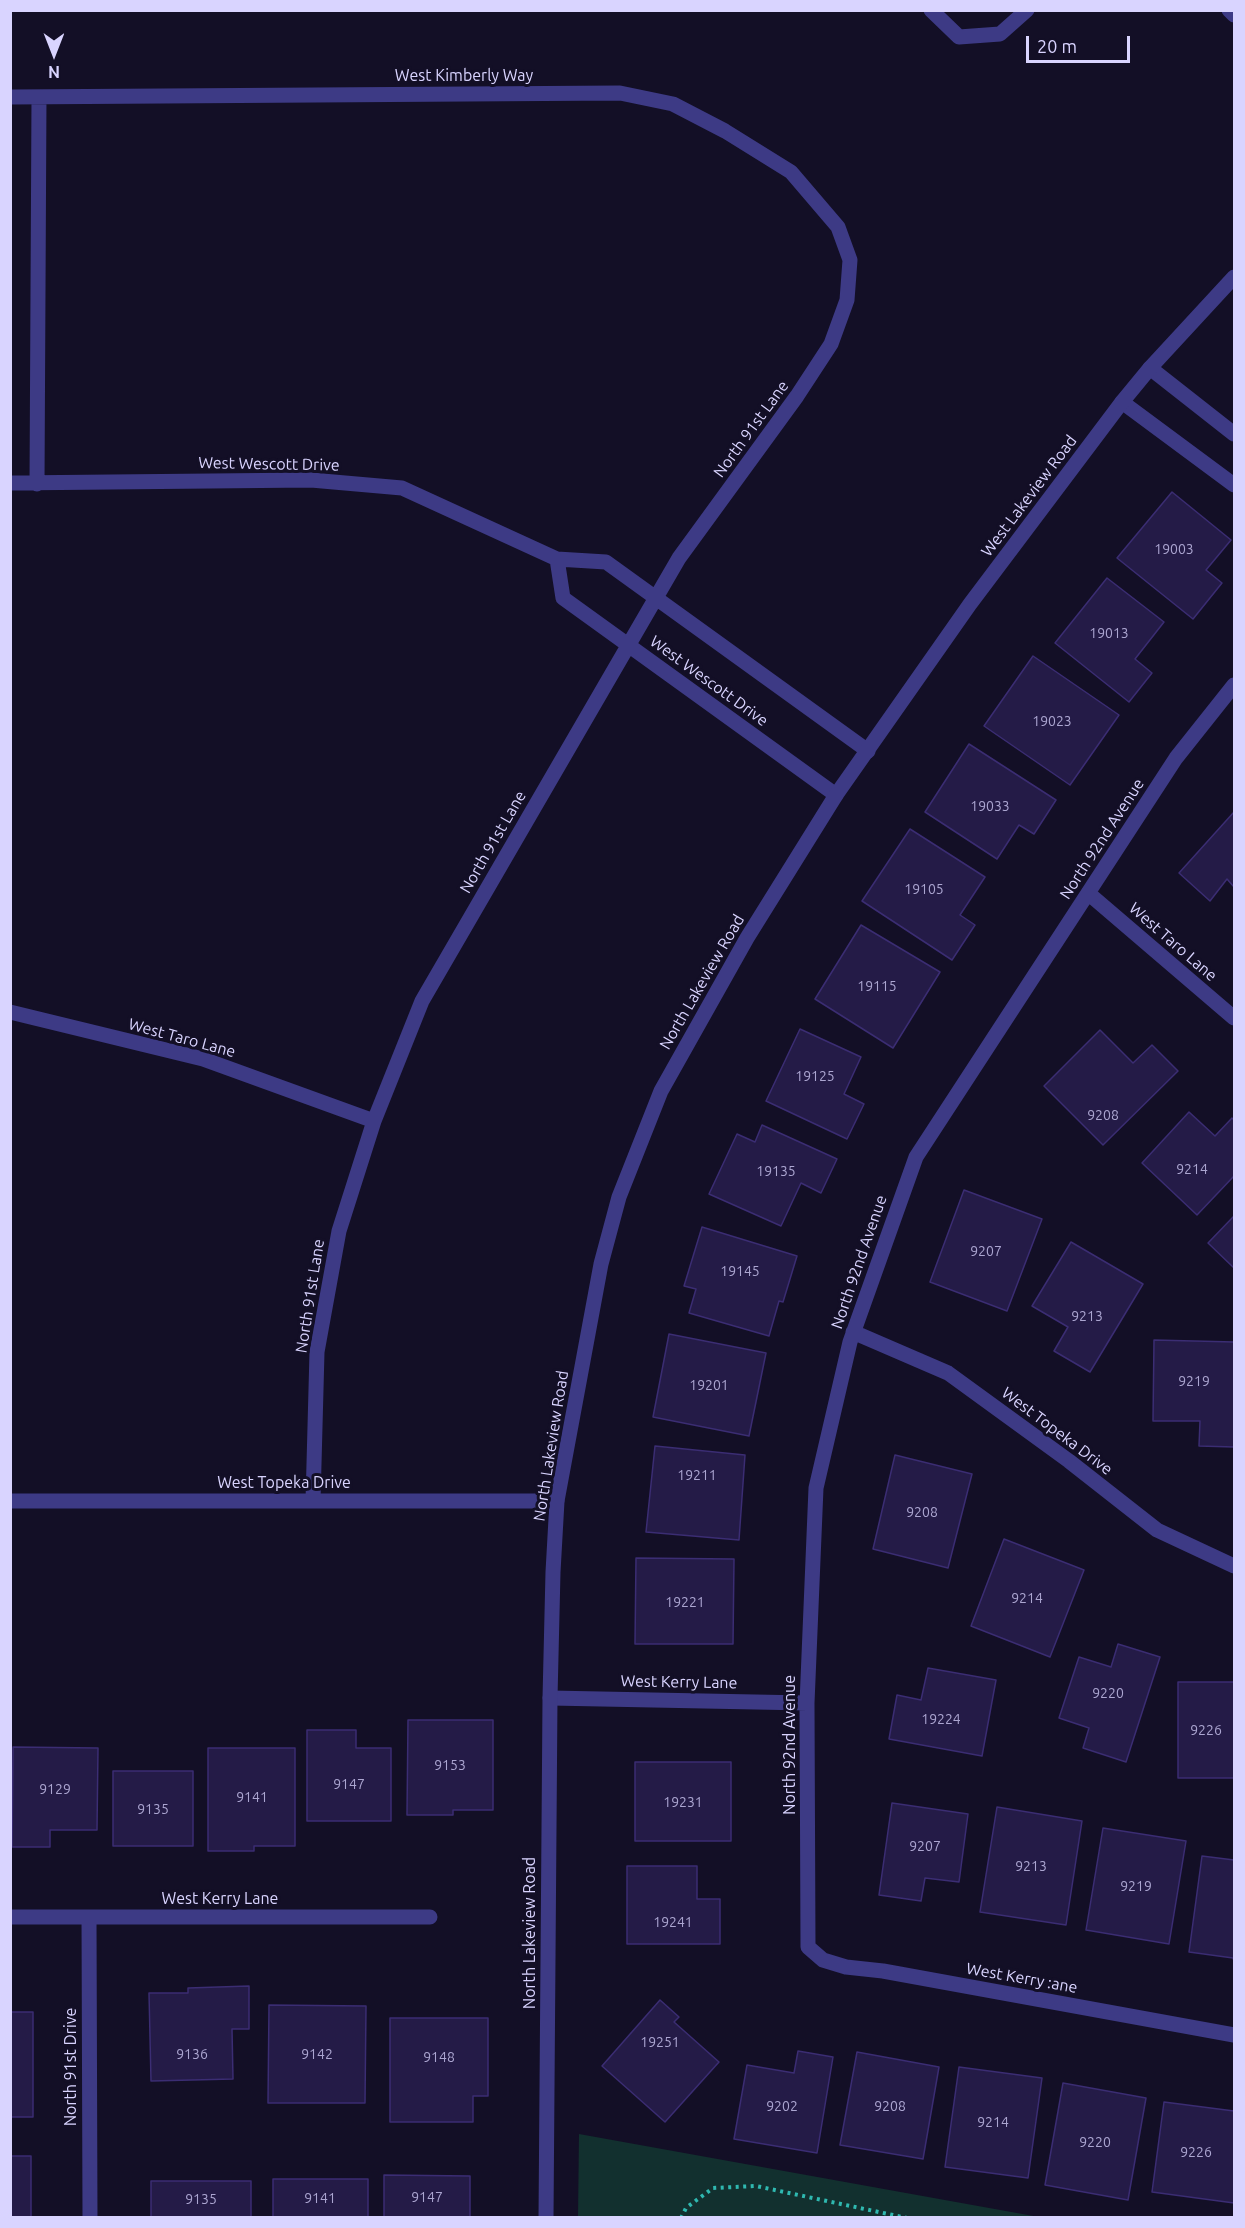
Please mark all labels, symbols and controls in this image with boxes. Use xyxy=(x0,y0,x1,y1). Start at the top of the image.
north arrow xyxy=(24,24,84,84)
scale bar xyxy=(1029,24,1132,62)
text: 20 m xyxy=(1037,36,1077,56)
text: N xyxy=(48,63,60,81)
street label: West Kimberly Way xyxy=(395,66,533,86)
street label: North 91st Lane xyxy=(709,377,793,481)
street label: West Lakeview Road xyxy=(977,432,1081,560)
street label: West Wescott Drive xyxy=(198,453,340,475)
house number: 19003 xyxy=(1154,541,1194,557)
house number: 19013 xyxy=(1089,625,1129,641)
street label: West Wescott Drive xyxy=(646,632,772,730)
house number: 19023 xyxy=(1032,713,1072,729)
street label: North 92nd Avenue xyxy=(1056,775,1148,903)
street label: North 91st Lane xyxy=(456,787,530,897)
house number: 19033 xyxy=(970,798,1010,814)
house number: 19105 xyxy=(904,881,944,897)
street label: West Taro Lane xyxy=(1125,899,1221,985)
street label: North Lakeview Road xyxy=(656,911,748,1053)
house number: 19115 xyxy=(857,978,897,994)
street label: West Taro Lane xyxy=(126,1014,238,1062)
house number: 19125 xyxy=(795,1068,835,1084)
house number: 9208 xyxy=(1087,1107,1119,1123)
house number: 9214 xyxy=(1176,1161,1208,1177)
house number: 19135 xyxy=(756,1163,796,1179)
street label: North 92nd Avenue xyxy=(827,1193,891,1331)
street label: North 91st Lane xyxy=(292,1238,328,1354)
house number: 9207 xyxy=(970,1243,1002,1259)
house number: 19145 xyxy=(720,1263,760,1279)
house number: 9213 xyxy=(1071,1308,1103,1324)
street label: North Lakeview Road xyxy=(530,1369,572,1523)
house number: 9219 xyxy=(1178,1373,1210,1389)
house number: 19201 xyxy=(689,1377,729,1393)
street label: West Topeka Drive xyxy=(998,1383,1116,1479)
house number: 19211 xyxy=(677,1467,717,1483)
street label: West Topeka Drive xyxy=(217,1473,351,1493)
house number: 9208 xyxy=(906,1504,938,1520)
house number: 9214 xyxy=(1011,1590,1043,1606)
house number: 19221 xyxy=(665,1594,705,1610)
street label: West Kerry Lane xyxy=(620,1671,738,1693)
street label: North 92nd Avenue xyxy=(780,1675,800,1815)
house number: 9220 xyxy=(1092,1685,1124,1701)
house number: 19224 xyxy=(921,1711,961,1727)
house number: 9226 xyxy=(1190,1722,1222,1738)
house number: 9153 xyxy=(434,1757,466,1773)
house number: 9147 xyxy=(333,1776,365,1792)
house number: 9129 xyxy=(39,1781,71,1797)
house number: 9141 xyxy=(236,1789,268,1805)
house number: 19231 xyxy=(663,1794,703,1810)
house number: 9135 xyxy=(137,1801,169,1817)
house number: 9207 xyxy=(909,1838,941,1854)
street label: North Lakeview Road xyxy=(520,1857,540,2009)
house number: 9213 xyxy=(1015,1858,1047,1874)
house number: 9219 xyxy=(1120,1878,1152,1894)
street label: West Kerry Lane xyxy=(162,1889,278,1909)
house number: 19241 xyxy=(653,1914,693,1930)
street label: West Kerry :ane xyxy=(965,1959,1079,1997)
street label: North 91st Drive xyxy=(61,2008,81,2126)
house number: 19251 xyxy=(640,2034,680,2050)
house number: 9136 xyxy=(176,2046,208,2062)
house number: 9142 xyxy=(301,2046,333,2062)
house number: 9148 xyxy=(423,2049,455,2065)
house number: 9202 xyxy=(766,2098,798,2114)
house number: 9208 xyxy=(874,2098,906,2114)
house number: 9214 xyxy=(977,2114,1009,2130)
house number: 9220 xyxy=(1079,2134,1111,2150)
house number: 9226 xyxy=(1180,2144,1212,2160)
house number: 9147 xyxy=(411,2189,443,2205)
house number: 9141 xyxy=(304,2190,336,2206)
house number: 9135 xyxy=(185,2191,217,2207)

